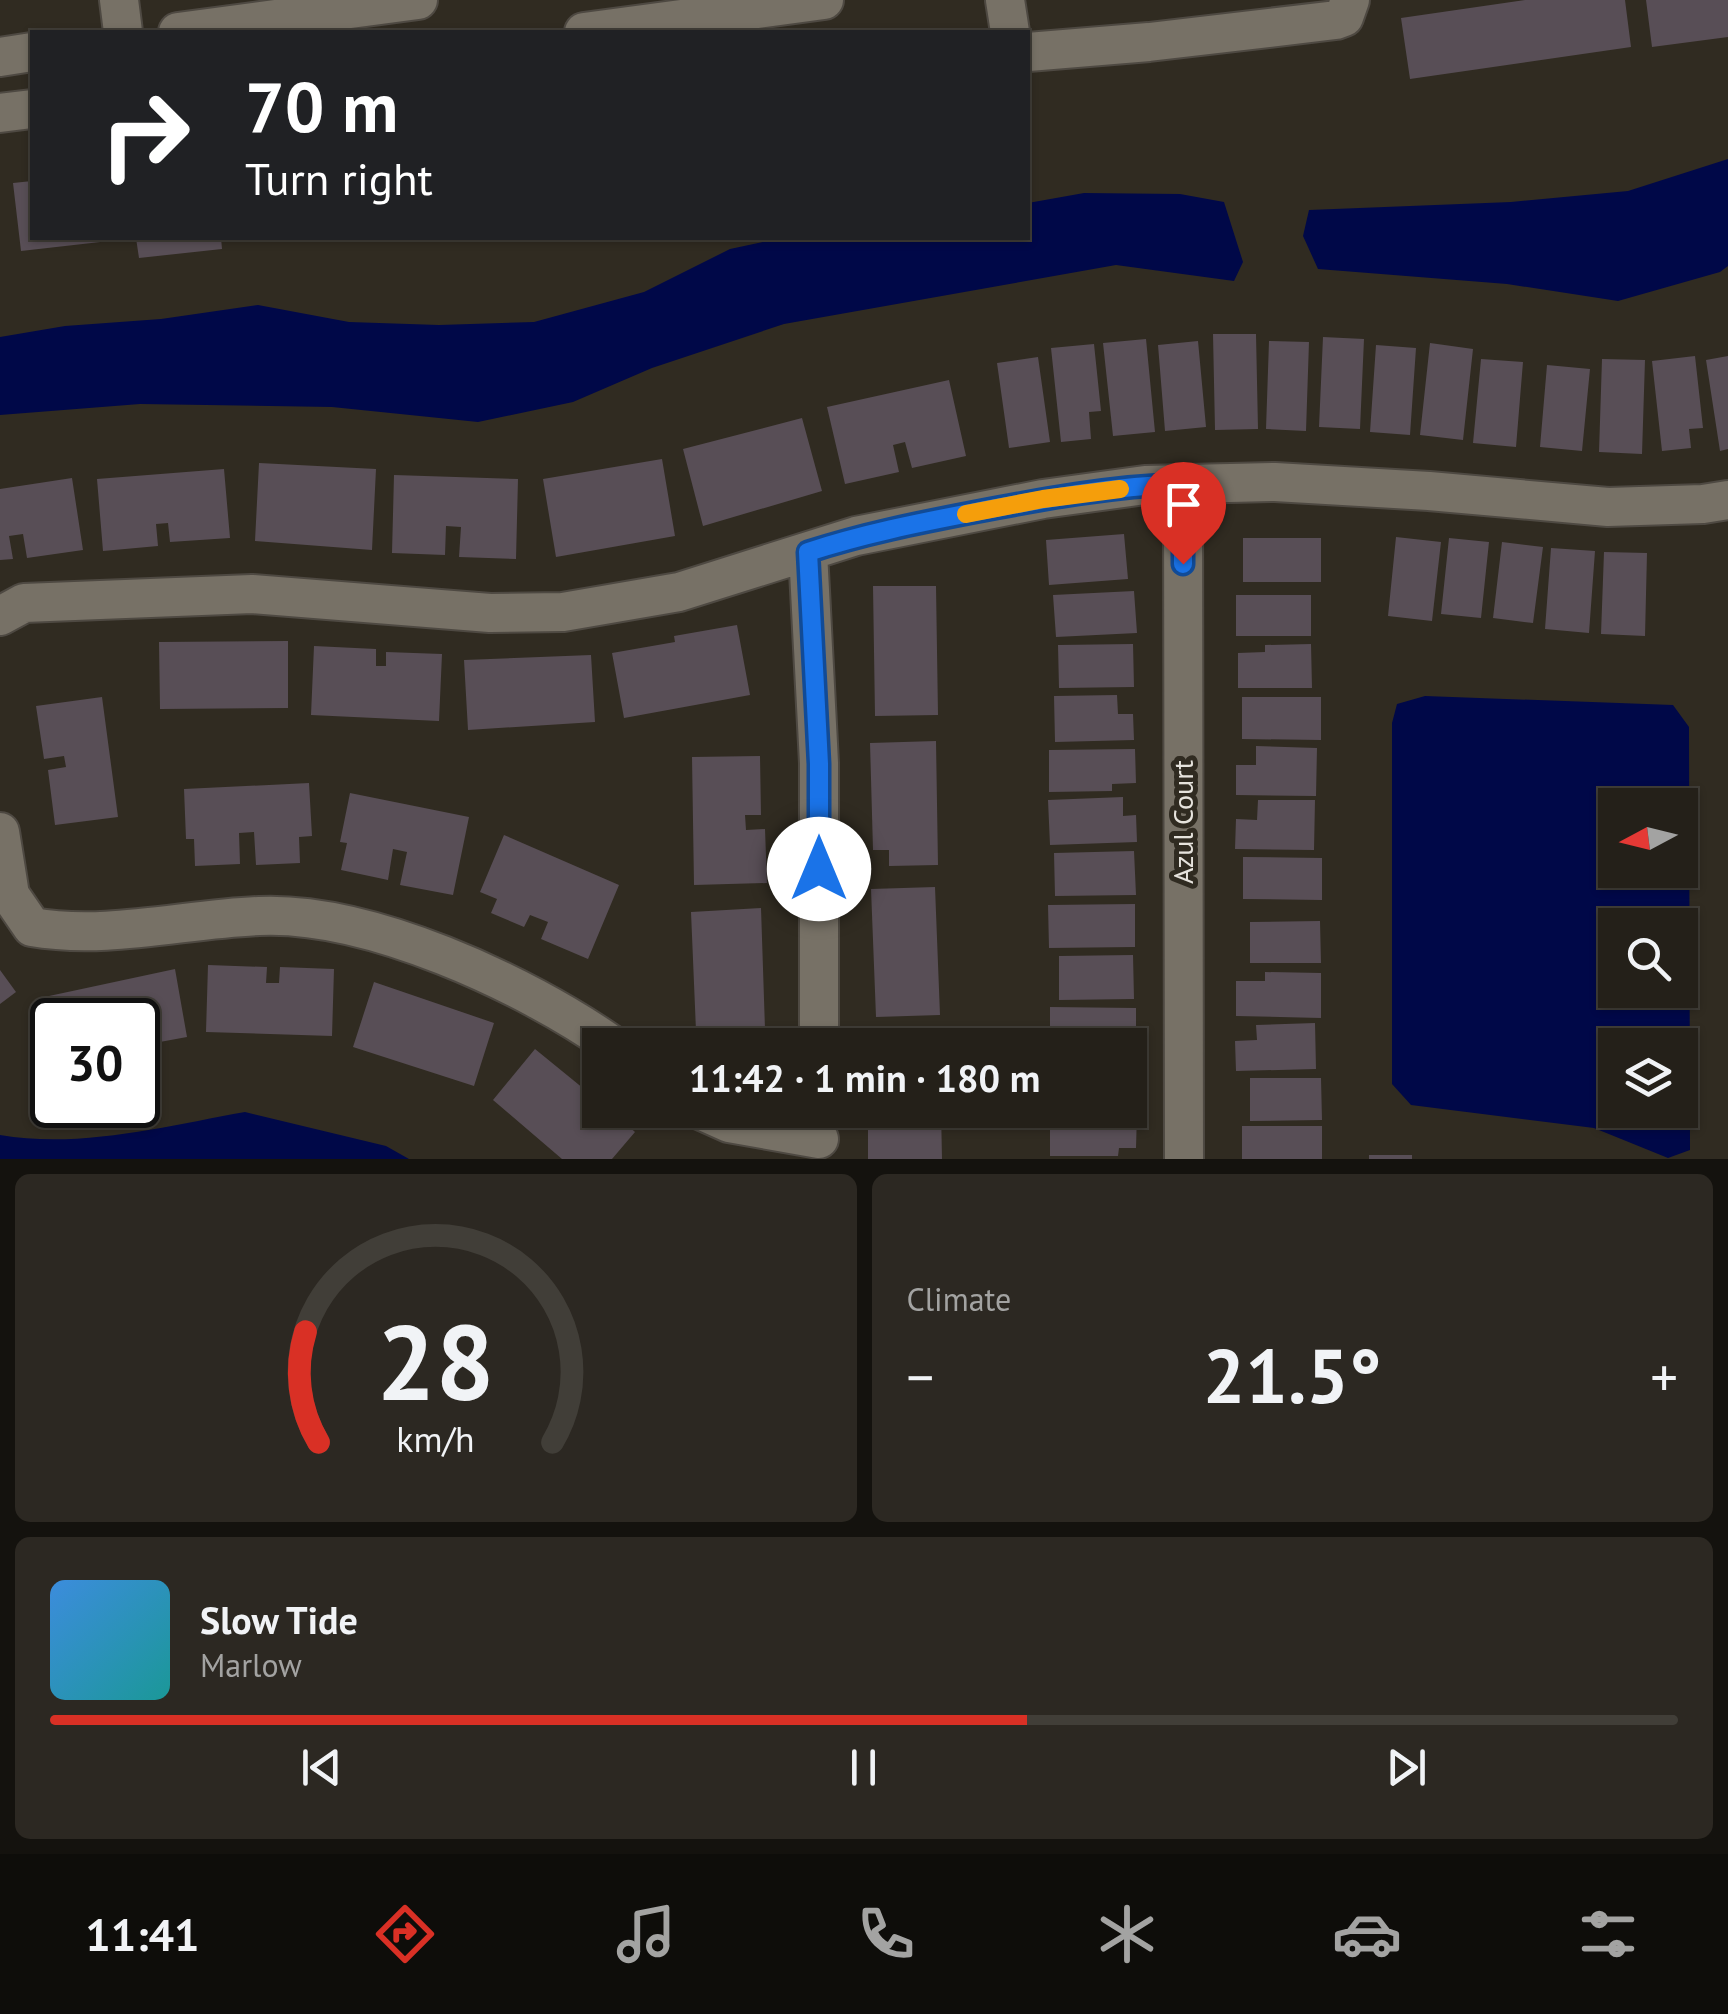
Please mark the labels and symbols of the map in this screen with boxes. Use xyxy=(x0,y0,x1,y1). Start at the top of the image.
pin xyxy=(1141,462,1226,565)
street label: Azul Court xyxy=(1164,760,1201,884)
north arrow xyxy=(1598,788,1698,888)
position arrow xyxy=(767,817,871,921)
speed limit sign: 30 xyxy=(30,998,160,1128)

